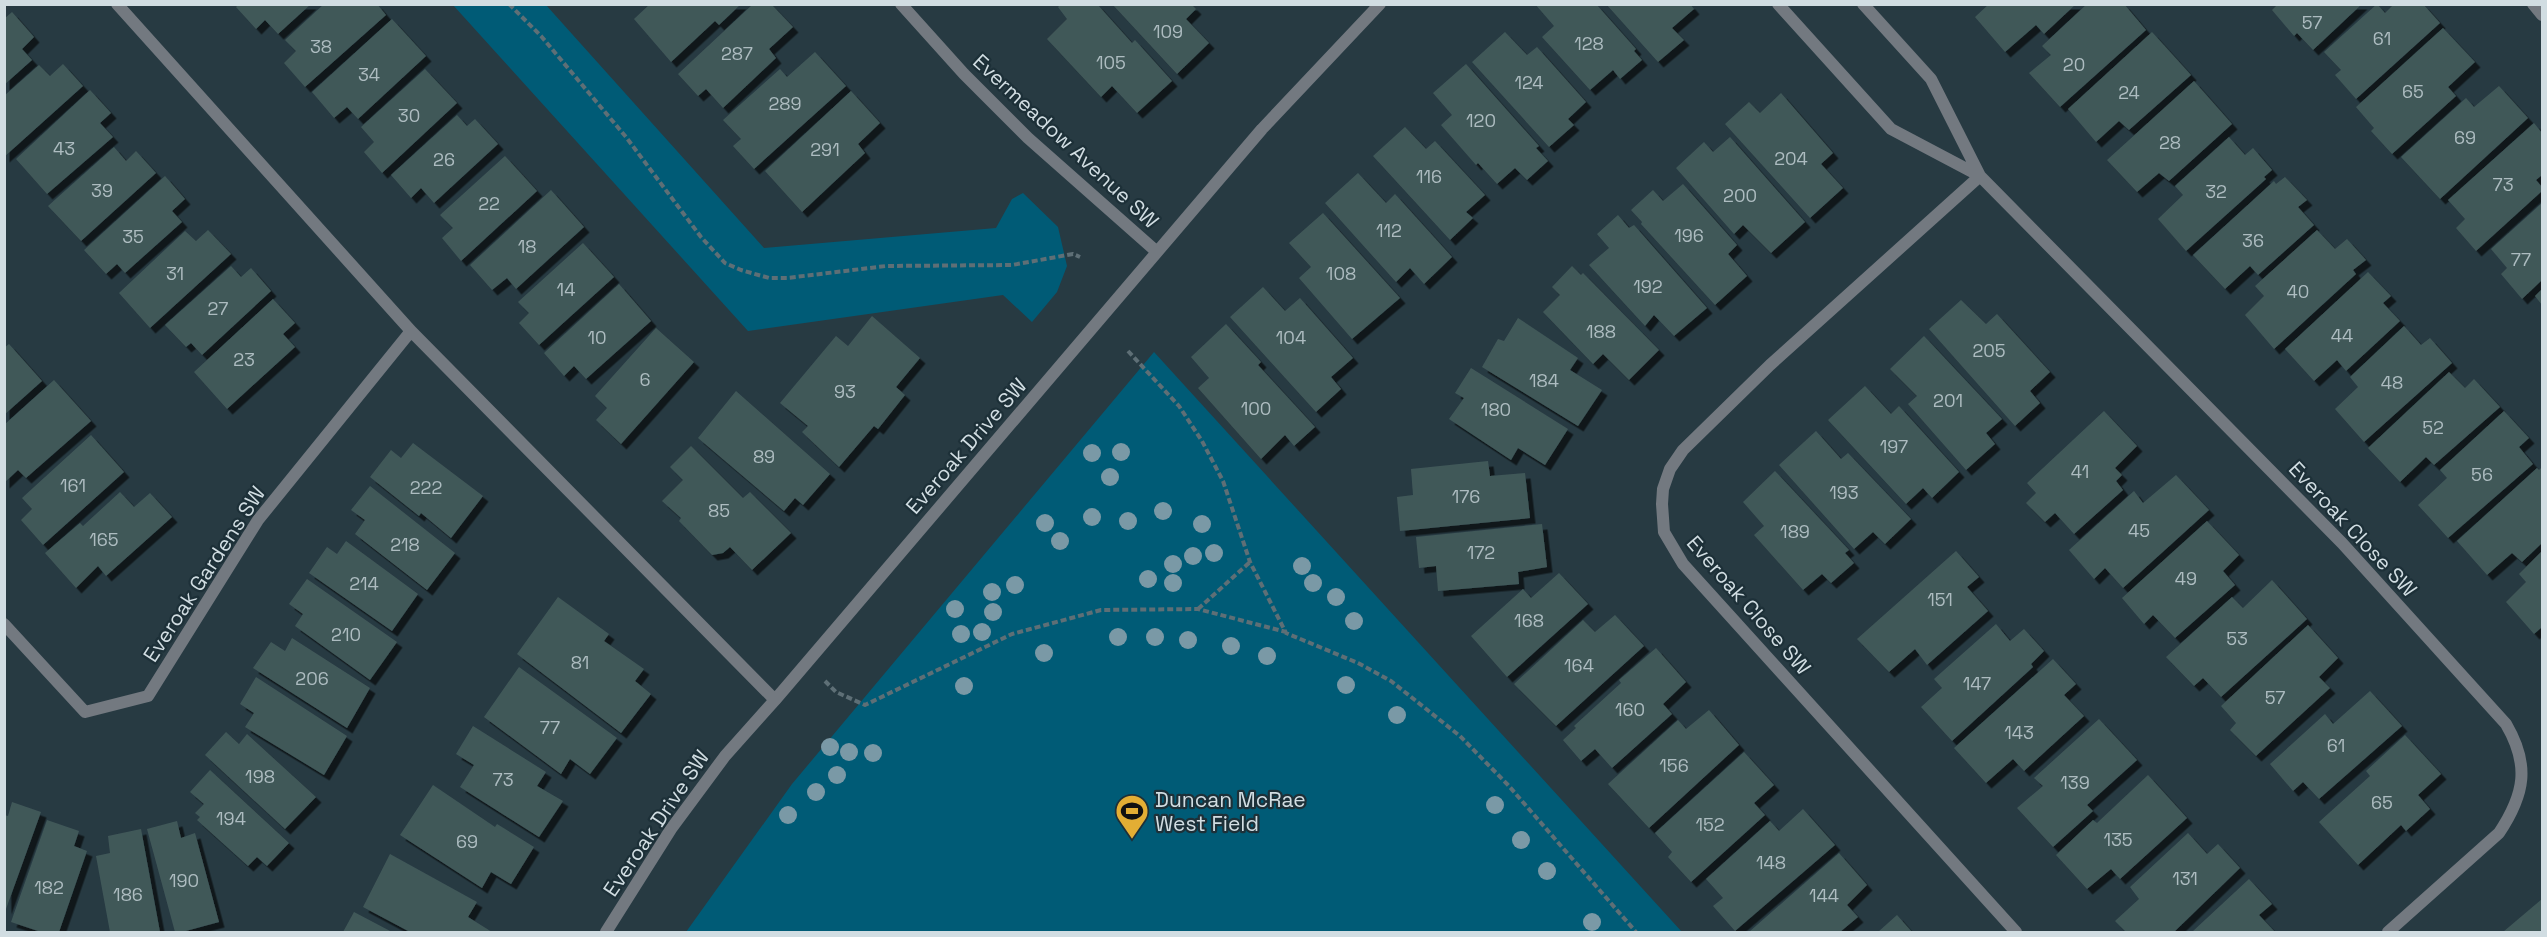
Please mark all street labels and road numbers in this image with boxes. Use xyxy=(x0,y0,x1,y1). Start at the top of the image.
street label: Evermeadow Avenue SW xyxy=(967,48,1165,234)
street label: Everoak Drive SW xyxy=(900,372,1032,520)
street label: Everoak Close SW xyxy=(2283,455,2423,603)
street label: Everoak Gardens SW xyxy=(137,481,271,667)
street label: Everoak Close SW xyxy=(1681,530,1817,680)
street label: Everoak Drive SW xyxy=(597,744,715,902)

